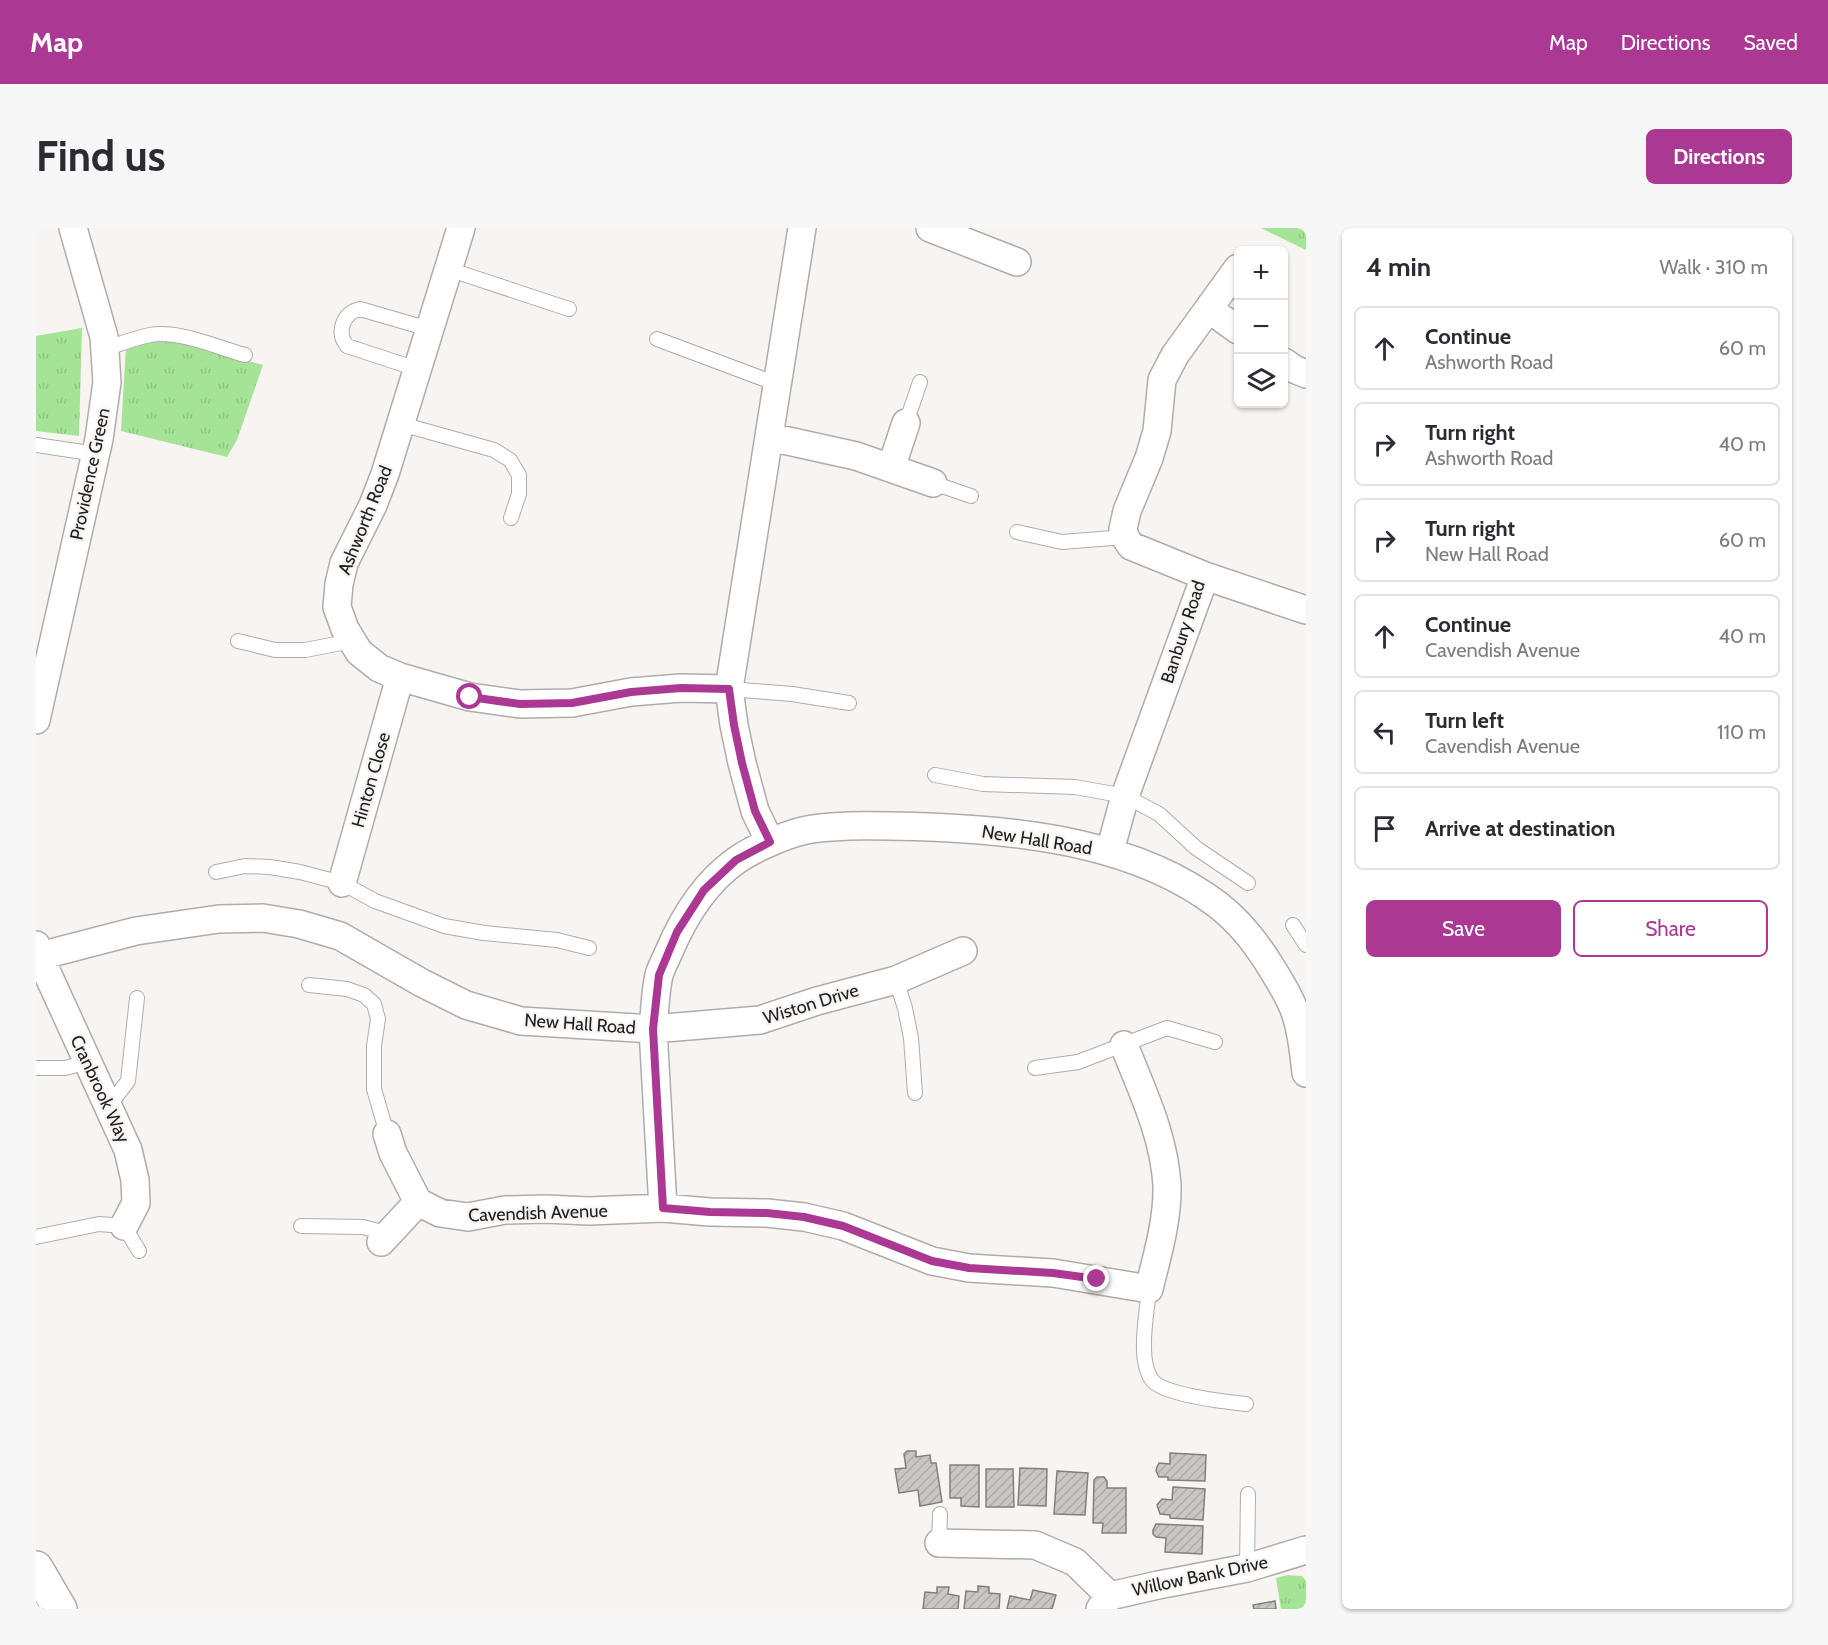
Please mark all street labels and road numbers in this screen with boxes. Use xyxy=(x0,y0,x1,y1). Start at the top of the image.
street label: Providence Green xyxy=(65,406,115,542)
street label: Ashworth Road xyxy=(333,462,397,578)
street label: Banbury Road xyxy=(1156,578,1210,686)
street label: Hinton Close xyxy=(347,730,395,830)
street label: New Hall Road xyxy=(980,820,1094,860)
street label: Wiston Drive xyxy=(761,979,861,1029)
street label: New Hall Road xyxy=(524,1009,636,1039)
street label: Cranbrook Way xyxy=(65,1032,135,1146)
street label: Cavendish Avenue xyxy=(468,1200,608,1226)
street label: Willow Bank Drive xyxy=(1130,1551,1270,1601)

